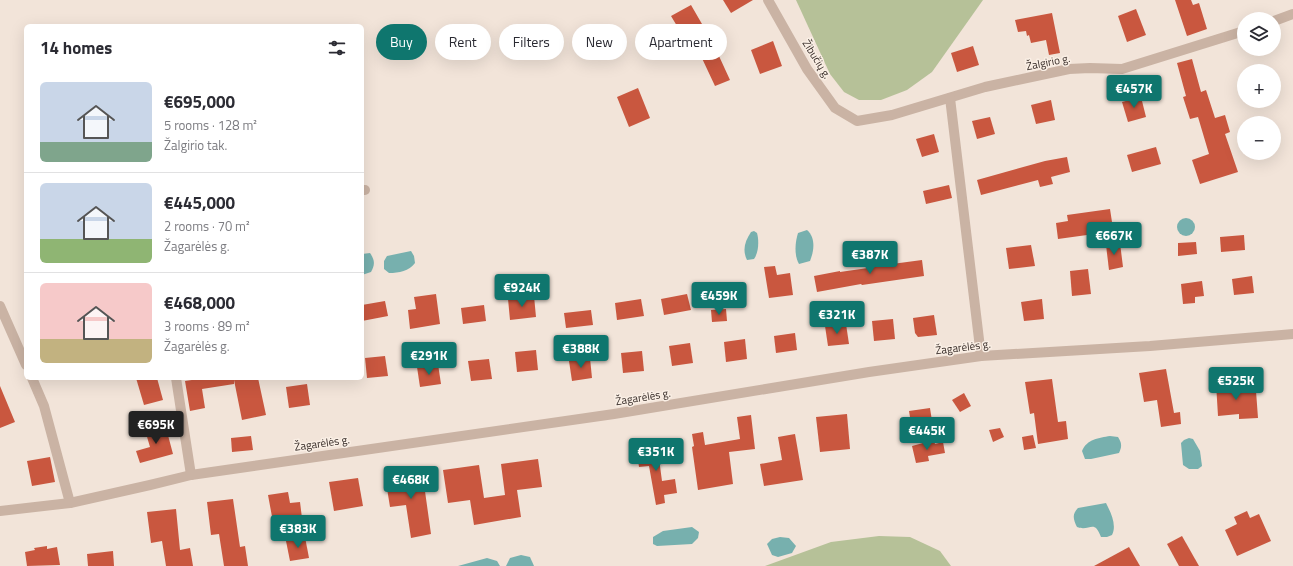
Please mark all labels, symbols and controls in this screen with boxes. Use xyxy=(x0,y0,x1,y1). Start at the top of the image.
map controls xyxy=(1237,12,1281,160)
button: layers xyxy=(1237,12,1281,56)
chip: Buy xyxy=(376,24,427,60)
chip: Rent xyxy=(435,24,491,60)
chip: Filters xyxy=(499,24,564,60)
chip: New xyxy=(572,24,627,60)
chip: Apartment xyxy=(635,24,727,60)
text: 14 homes xyxy=(40,35,112,61)
street label: Žibučių g. xyxy=(799,36,835,82)
icon: filters xyxy=(326,37,348,59)
street label: Žalgirio g. xyxy=(1025,50,1071,74)
button: + xyxy=(1237,64,1281,108)
pin: €457K xyxy=(1106,75,1162,109)
text: €457K xyxy=(1116,78,1152,98)
text: €695,000 xyxy=(164,89,235,115)
icon: home xyxy=(72,98,120,146)
text: 5 rooms · 128 m² xyxy=(164,115,257,135)
button: − xyxy=(1237,116,1281,160)
text: Žalgirio tak. xyxy=(164,135,227,155)
text: €445,000 xyxy=(164,190,235,216)
icon: home xyxy=(72,199,120,247)
text: 2 rooms · 70 m² xyxy=(164,216,250,236)
pin: €667K xyxy=(1086,222,1142,256)
text: €667K xyxy=(1096,225,1132,245)
text: Žagarėlės g. xyxy=(164,236,230,256)
pin: €387K xyxy=(842,241,898,275)
text: €387K xyxy=(852,244,888,264)
pin: €924K xyxy=(494,274,550,308)
text: €924K xyxy=(504,277,540,297)
pin: €459K xyxy=(691,282,747,316)
text: €459K xyxy=(701,285,737,305)
text: €468,000 xyxy=(164,290,235,316)
icon: home xyxy=(72,299,120,347)
pin: €321K xyxy=(809,301,865,335)
text: €321K xyxy=(819,304,855,324)
text: 3 rooms · 89 m² xyxy=(164,316,250,336)
pin: €388K xyxy=(553,335,609,369)
text: Žagarėlės g. xyxy=(164,336,230,356)
street label: Žagarėlės g. xyxy=(934,336,992,358)
text: €388K xyxy=(563,338,599,358)
pin: €291K xyxy=(401,342,457,376)
text: €291K xyxy=(411,345,447,365)
pin: €525K xyxy=(1208,367,1264,401)
text: €525K xyxy=(1218,370,1254,390)
street label: Žagarėlės g. xyxy=(614,385,672,409)
pin: €695K xyxy=(128,411,184,445)
text: €695K xyxy=(138,414,174,434)
pin: €445K xyxy=(899,417,955,451)
text: €445K xyxy=(909,420,945,440)
street label: Žagarėlės g. xyxy=(293,431,351,455)
pin: €351K xyxy=(628,438,684,472)
text: €351K xyxy=(638,441,674,461)
pin: €468K xyxy=(383,466,439,500)
text: €468K xyxy=(393,469,429,489)
pin: €383K xyxy=(270,515,326,549)
text: €383K xyxy=(280,518,316,538)

